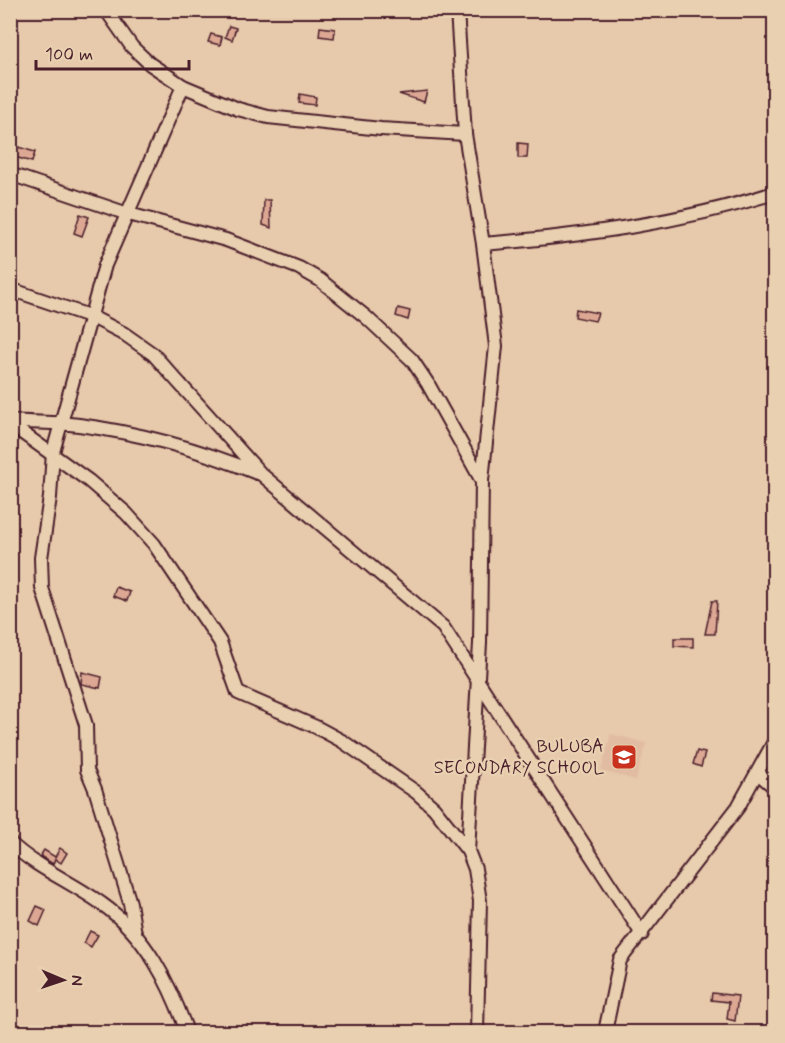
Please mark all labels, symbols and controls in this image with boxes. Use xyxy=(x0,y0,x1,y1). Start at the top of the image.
scale bar xyxy=(36,33,189,71)
text: 100 m xyxy=(45,43,93,67)
place label: BULUBA SECONDARY SCHOOL xyxy=(434,735,604,780)
school or university icon: BULUBA SECONDARY SCHOOL xyxy=(609,742,639,772)
north arrow xyxy=(33,950,93,1010)
text: N xyxy=(66,975,87,986)

